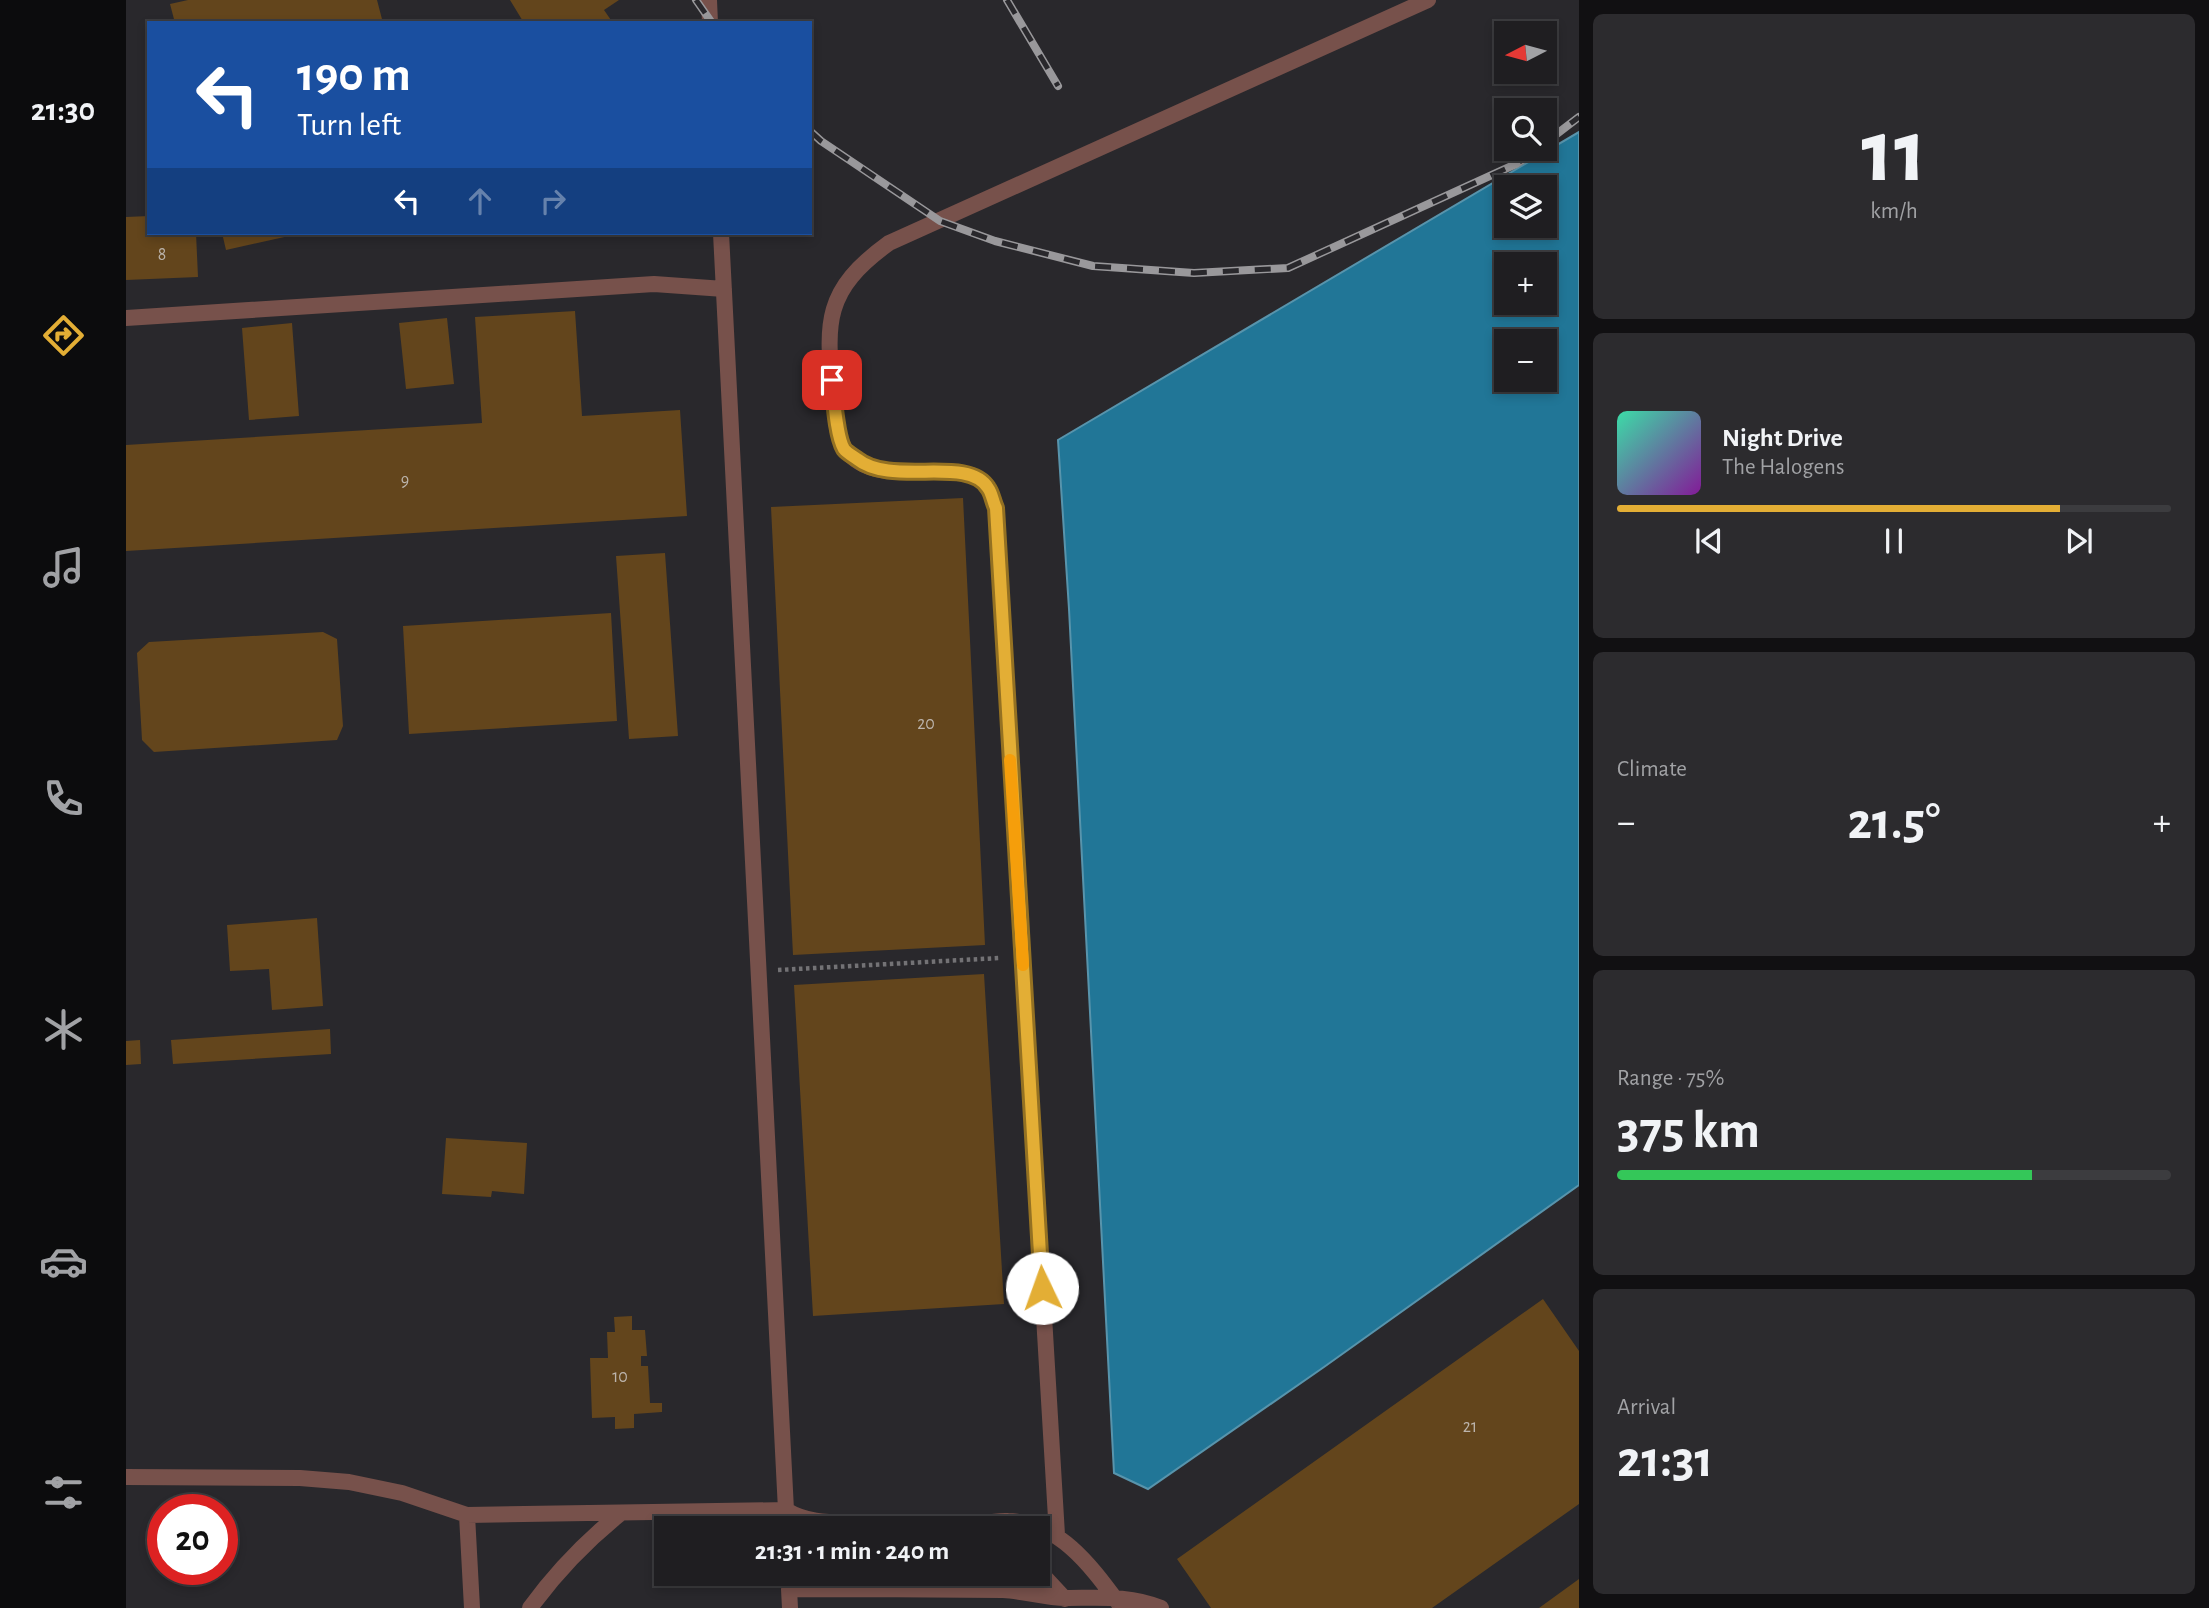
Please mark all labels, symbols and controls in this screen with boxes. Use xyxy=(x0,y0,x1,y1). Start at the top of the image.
north arrow xyxy=(1494,21,1558,84)
map controls xyxy=(1494,21,1557,392)
icon: left xyxy=(182,49,273,140)
text: 190 m xyxy=(297,51,411,100)
text: 21:30 xyxy=(31,94,95,126)
button: search xyxy=(1494,98,1557,161)
text: 11 xyxy=(1861,107,1927,198)
text: Turn left xyxy=(297,109,401,141)
button: layers xyxy=(1494,175,1557,238)
icon: left xyxy=(388,182,426,220)
icon: ahead xyxy=(461,182,499,220)
icon: right xyxy=(534,182,572,220)
text: km/h xyxy=(1870,200,1918,223)
house number: 8 xyxy=(158,246,166,264)
button: + xyxy=(1494,252,1557,315)
icon: directions xyxy=(39,311,88,360)
button: − xyxy=(1494,329,1557,392)
pin xyxy=(802,350,862,410)
icon: arrive xyxy=(813,361,851,399)
text: Night Drive xyxy=(1722,425,1843,451)
text: The Halogens xyxy=(1722,456,1844,479)
house number: 9 xyxy=(401,472,409,490)
icon: previous xyxy=(1690,522,1728,560)
icon: pause xyxy=(1875,522,1913,560)
icon: next xyxy=(2060,522,2098,560)
icon: music xyxy=(39,543,88,592)
house number: 20 xyxy=(917,715,935,733)
text: Climate xyxy=(1617,758,1687,781)
icon: phone xyxy=(39,774,88,823)
text: 21.5° xyxy=(1848,796,1940,848)
text: − xyxy=(1617,804,1635,842)
text: + xyxy=(2153,804,2171,842)
icon: climate xyxy=(39,1005,88,1054)
text: Range · 75% xyxy=(1617,1067,1724,1090)
text: 375 km xyxy=(1617,1105,1760,1157)
icon: car xyxy=(39,1237,88,1286)
position arrow xyxy=(1005,1251,1079,1325)
house number: 10 xyxy=(612,1368,628,1386)
text: Arrival xyxy=(1617,1396,1676,1419)
house number: 21 xyxy=(1463,1418,1477,1436)
text: 21:31 xyxy=(1617,1434,1713,1486)
icon: filters xyxy=(39,1468,88,1517)
speed limit sign: 20 xyxy=(147,1494,238,1585)
text: 21:31 · 1 min · 240 m xyxy=(755,1538,949,1564)

